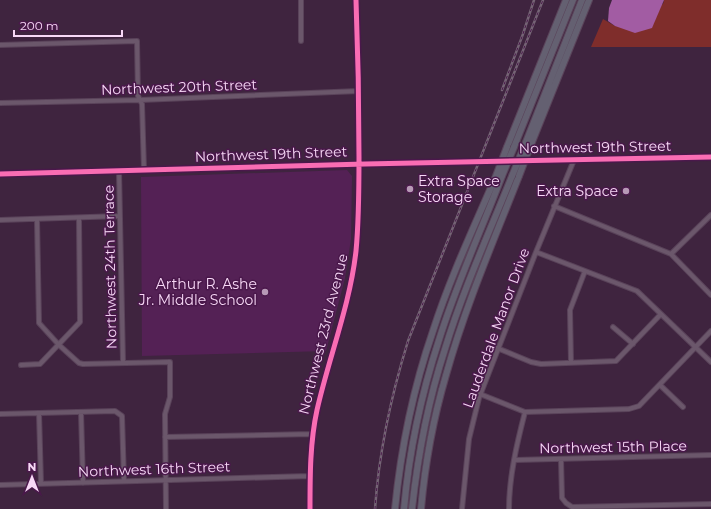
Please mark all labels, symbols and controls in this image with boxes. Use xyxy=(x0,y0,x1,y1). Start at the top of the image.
scale bar xyxy=(14,12,122,38)
text: 200 m xyxy=(20,18,59,33)
street label: Northwest 20th Street xyxy=(101,75,258,99)
street label: Northwest 19th Street xyxy=(519,137,672,157)
street label: Northwest 19th Street xyxy=(194,142,348,166)
place label: Extra Space Storage xyxy=(418,172,500,206)
place label: Extra Space xyxy=(536,182,618,200)
marker: Extra Space Storage xyxy=(405,184,415,194)
street label: Northwest 24th Terrace xyxy=(100,185,120,349)
marker: Extra Space xyxy=(621,186,631,196)
street label: Lauderdale Manor Drive xyxy=(459,246,533,410)
street label: Northwest 23rd Avenue xyxy=(294,252,352,416)
place label: Arthur R. Ashe Jr. Middle School xyxy=(138,275,257,309)
marker: Arthur R. Ashe Jr. Middle School xyxy=(260,287,270,297)
street label: Northwest 15th Place xyxy=(539,437,687,457)
north arrow xyxy=(12,457,52,497)
street label: Northwest 16th Street xyxy=(78,457,231,481)
text: N xyxy=(28,460,36,474)

